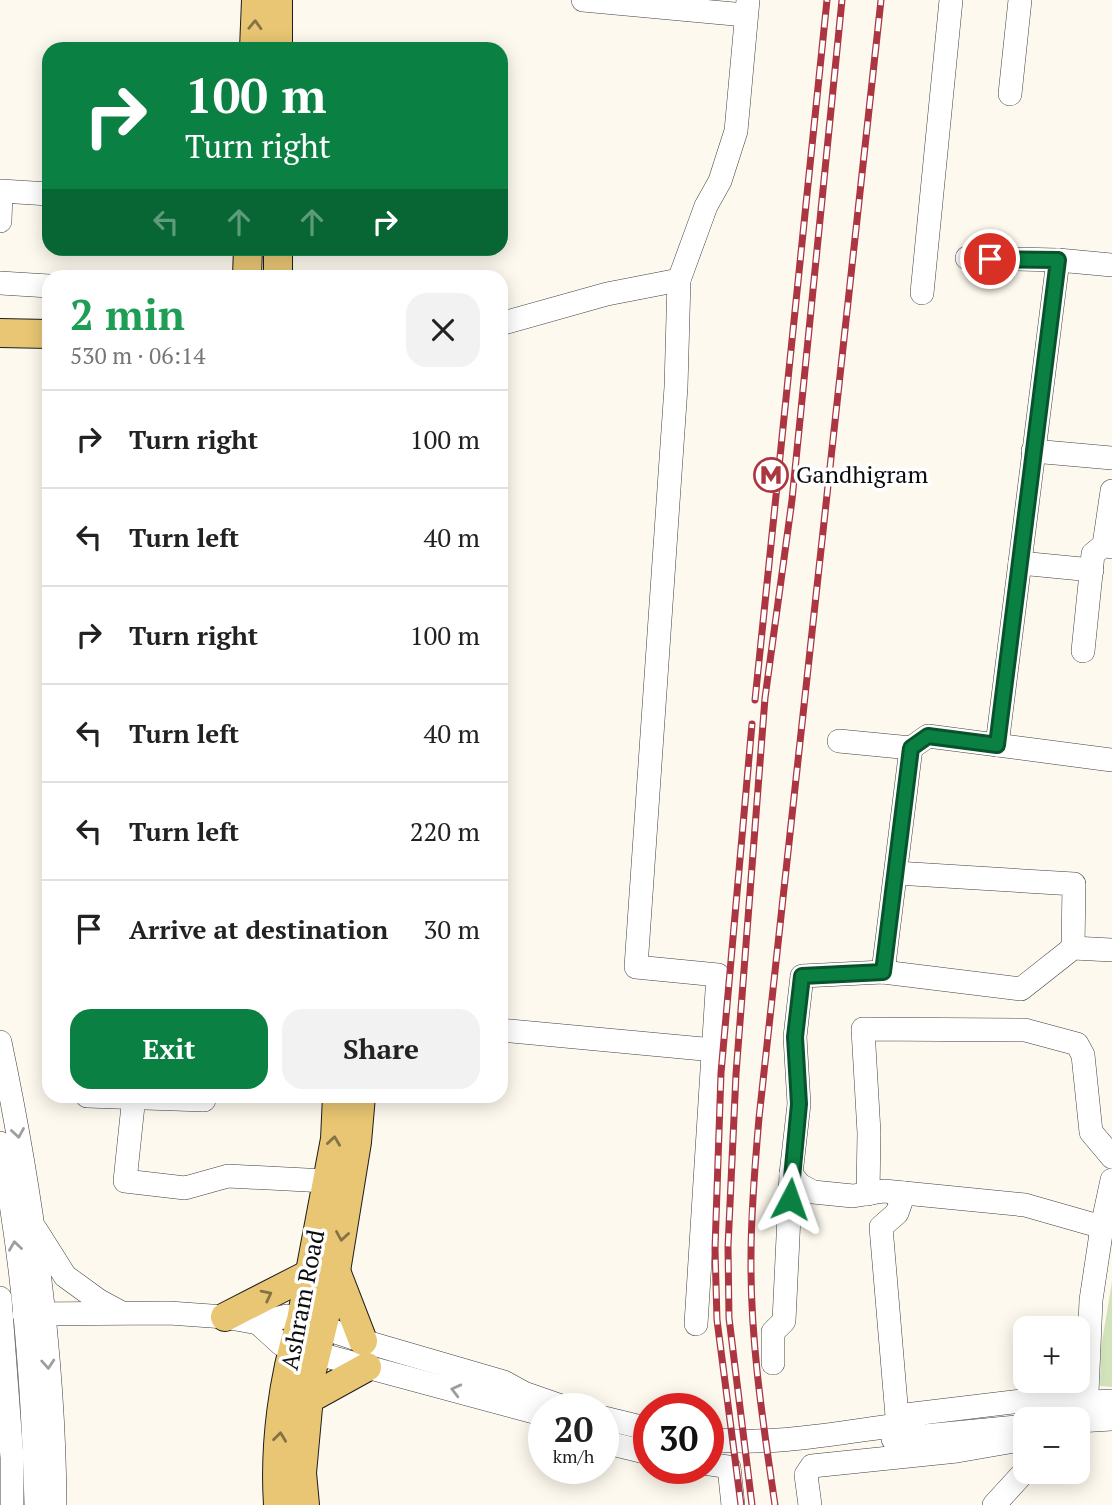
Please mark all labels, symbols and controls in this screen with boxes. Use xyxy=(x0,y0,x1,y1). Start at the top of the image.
one-way arrow xyxy=(248,19,263,30)
text: 100 m xyxy=(185,62,327,127)
icon: right xyxy=(70,70,161,161)
text: Turn right xyxy=(185,125,331,167)
icon: left xyxy=(147,203,185,241)
icon: ahead xyxy=(220,203,258,241)
icon: ahead xyxy=(293,203,331,241)
icon: right xyxy=(366,203,404,241)
pin xyxy=(960,229,1020,289)
icon: arrive xyxy=(971,240,1009,278)
text: 2 min xyxy=(70,286,185,342)
button: close xyxy=(406,293,480,367)
text: 530 m · 06:14 xyxy=(70,340,205,371)
icon: right xyxy=(70,420,108,458)
text: Turn right xyxy=(129,422,258,456)
text: 100 m xyxy=(410,422,480,456)
metro station icon: Gandhigram xyxy=(752,456,790,494)
place label: Gandhigram xyxy=(796,458,928,490)
icon: left xyxy=(70,518,108,556)
text: Turn left xyxy=(129,520,239,554)
text: 40 m xyxy=(424,520,480,554)
icon: right xyxy=(70,616,108,654)
text: Turn right xyxy=(129,618,258,652)
text: 100 m xyxy=(410,618,480,652)
icon: left xyxy=(70,714,108,752)
text: Turn left xyxy=(129,716,239,750)
text: 40 m xyxy=(424,716,480,750)
icon: left xyxy=(70,812,108,850)
text: Turn left xyxy=(129,814,239,848)
text: 220 m xyxy=(410,814,480,848)
icon: arrive xyxy=(70,910,108,948)
text: Arrive at destination xyxy=(129,912,388,946)
text: 30 m xyxy=(424,912,480,946)
button: Exit xyxy=(70,1009,268,1089)
button: Share xyxy=(282,1009,480,1089)
one-way arrow xyxy=(10,1127,25,1139)
one-way arrow xyxy=(326,1135,341,1147)
position arrow xyxy=(753,1162,827,1236)
street label: Ashram Road xyxy=(273,1227,331,1373)
one-way arrow xyxy=(335,1230,350,1242)
one-way arrow xyxy=(8,1240,23,1252)
one-way arrow xyxy=(260,1290,272,1304)
map controls xyxy=(1013,1316,1090,1484)
button: + xyxy=(1013,1316,1090,1393)
one-way arrow xyxy=(40,1358,55,1369)
one-way arrow xyxy=(450,1384,462,1398)
speed limit sign: 30 xyxy=(633,1393,724,1484)
text: 20 xyxy=(554,1406,593,1452)
button: − xyxy=(1013,1407,1090,1484)
one-way arrow xyxy=(272,1431,287,1443)
text: km/h xyxy=(553,1444,594,1468)

